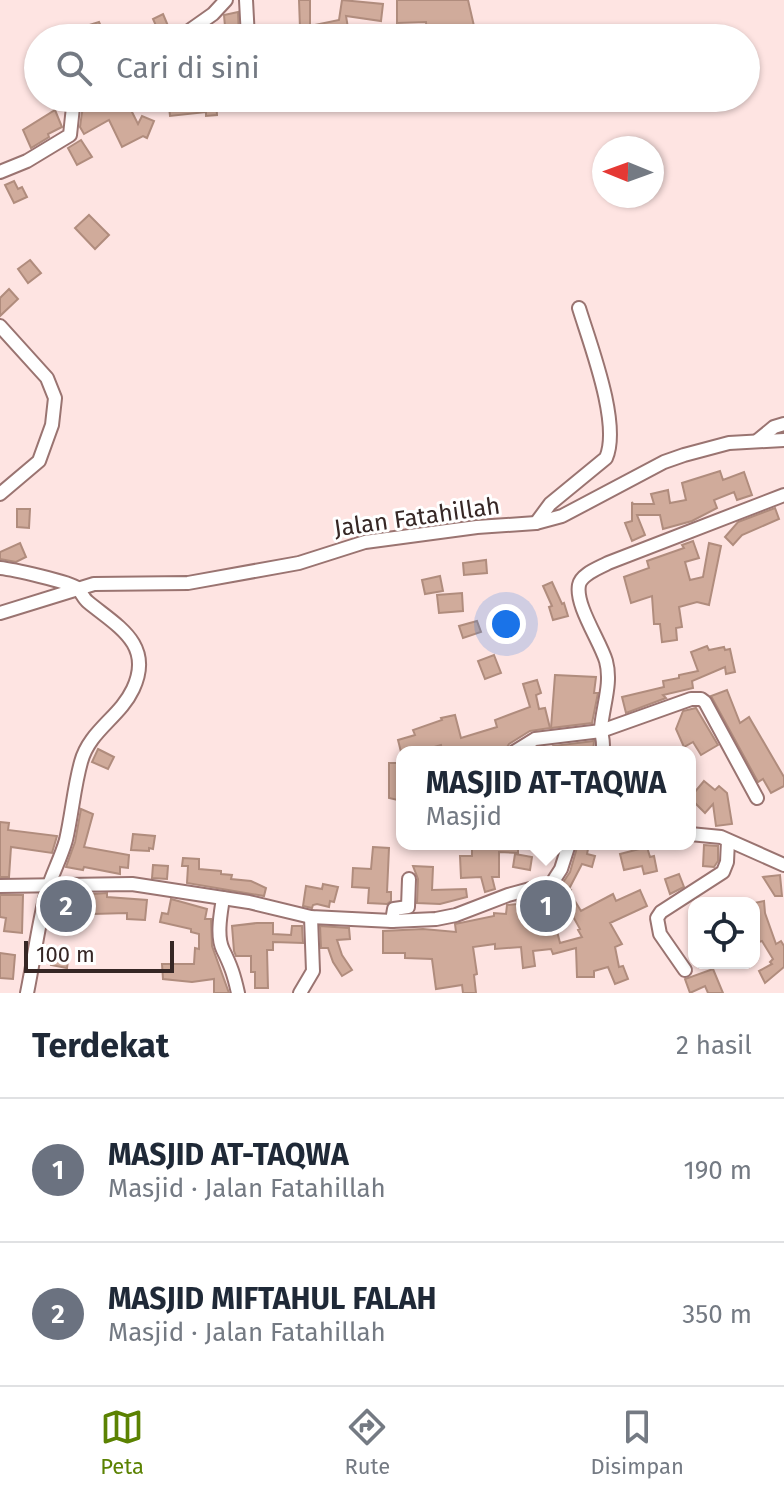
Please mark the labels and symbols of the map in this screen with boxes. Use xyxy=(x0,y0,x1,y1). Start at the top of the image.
north arrow xyxy=(592,136,664,208)
street label: Jalan Fatahillah xyxy=(332,491,502,543)
your location xyxy=(486,604,526,644)
pin: 2 xyxy=(40,876,92,936)
pin: 1 xyxy=(520,876,572,936)
scale bar xyxy=(24,937,174,973)

